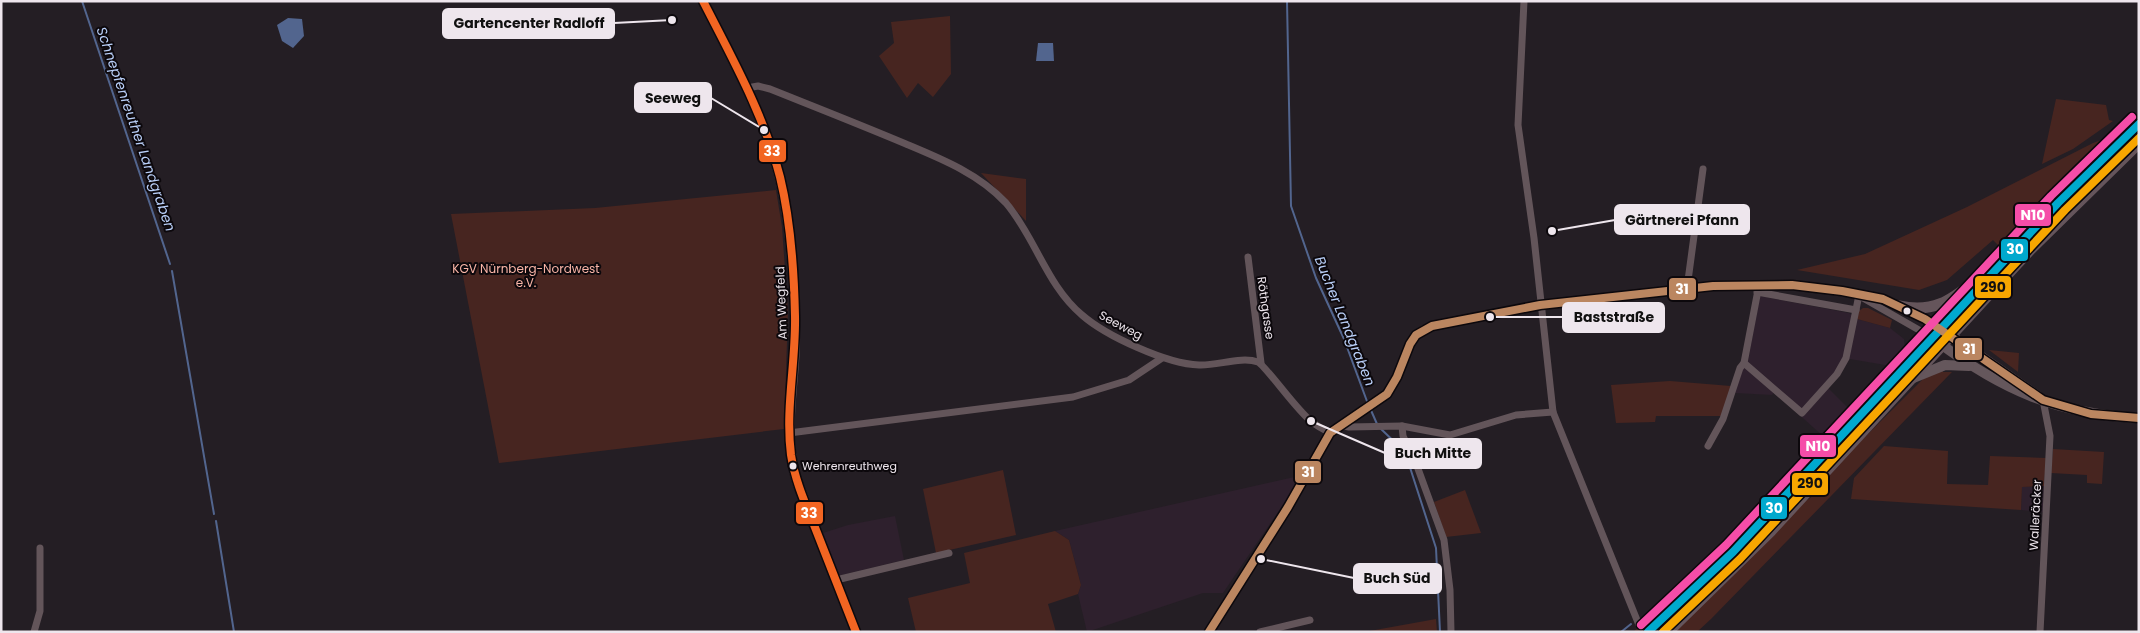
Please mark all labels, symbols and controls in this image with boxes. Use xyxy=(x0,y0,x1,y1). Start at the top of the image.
callout: Gartencenter Radloff xyxy=(443,9,614,38)
text: Gartencenter Radloff xyxy=(454,13,604,33)
water label: Schnepfenreuther Landgraben xyxy=(92,24,180,234)
callout: Seeweg xyxy=(635,83,711,112)
text: Seeweg xyxy=(645,88,701,108)
line badge: 33 xyxy=(758,139,787,163)
text: 33 xyxy=(764,141,780,161)
line badge: N10 xyxy=(2014,203,2052,227)
callout: Gärtnerei Pfann xyxy=(1615,205,1749,234)
text: N10 xyxy=(2021,205,2045,225)
text: Gärtnerei Pfann xyxy=(1625,210,1739,230)
line badge: 30 xyxy=(2000,238,2029,262)
text: 30 xyxy=(2006,239,2024,259)
water label: Bucher Landgraben xyxy=(1310,253,1380,389)
park label: KGV Nürnberg-Nordwest e.V. xyxy=(452,260,600,291)
street label: Am Wegfeld xyxy=(771,266,791,340)
line badge: 290 xyxy=(1974,275,2012,299)
street label: Röthgasse xyxy=(1253,276,1279,340)
line badge: 31 xyxy=(1668,277,1697,301)
text: 290 xyxy=(1980,277,2006,297)
text: 31 xyxy=(1675,279,1689,299)
callout: Baststraße xyxy=(1563,303,1664,332)
street label: Seeweg xyxy=(1096,306,1146,344)
unlabelled marker xyxy=(1902,306,1912,316)
text: Baststraße xyxy=(1574,307,1655,327)
line badge: 31 xyxy=(1954,337,1983,361)
text: 31 xyxy=(1962,339,1976,359)
line badge: N10 xyxy=(1799,434,1837,458)
text: N10 xyxy=(1806,436,1830,456)
callout: Buch Mitte xyxy=(1385,439,1481,468)
text: Buch Mitte xyxy=(1395,443,1472,463)
place label: Wehrenreuthweg xyxy=(802,458,897,474)
line badge: 31 xyxy=(1294,460,1322,484)
marker: Wehrenreuthweg xyxy=(788,461,798,471)
text: 31 xyxy=(1301,462,1315,482)
line badge: 290 xyxy=(1791,472,1829,496)
text: 290 xyxy=(1797,473,1823,493)
street label: Walleräcker xyxy=(2025,479,2045,551)
line badge: 30 xyxy=(1760,496,1788,520)
text: 30 xyxy=(1765,498,1783,518)
line badge: 33 xyxy=(795,501,824,525)
text: 33 xyxy=(801,503,817,523)
callout: Buch Süd xyxy=(1354,564,1441,593)
text: Buch Süd xyxy=(1363,568,1431,588)

